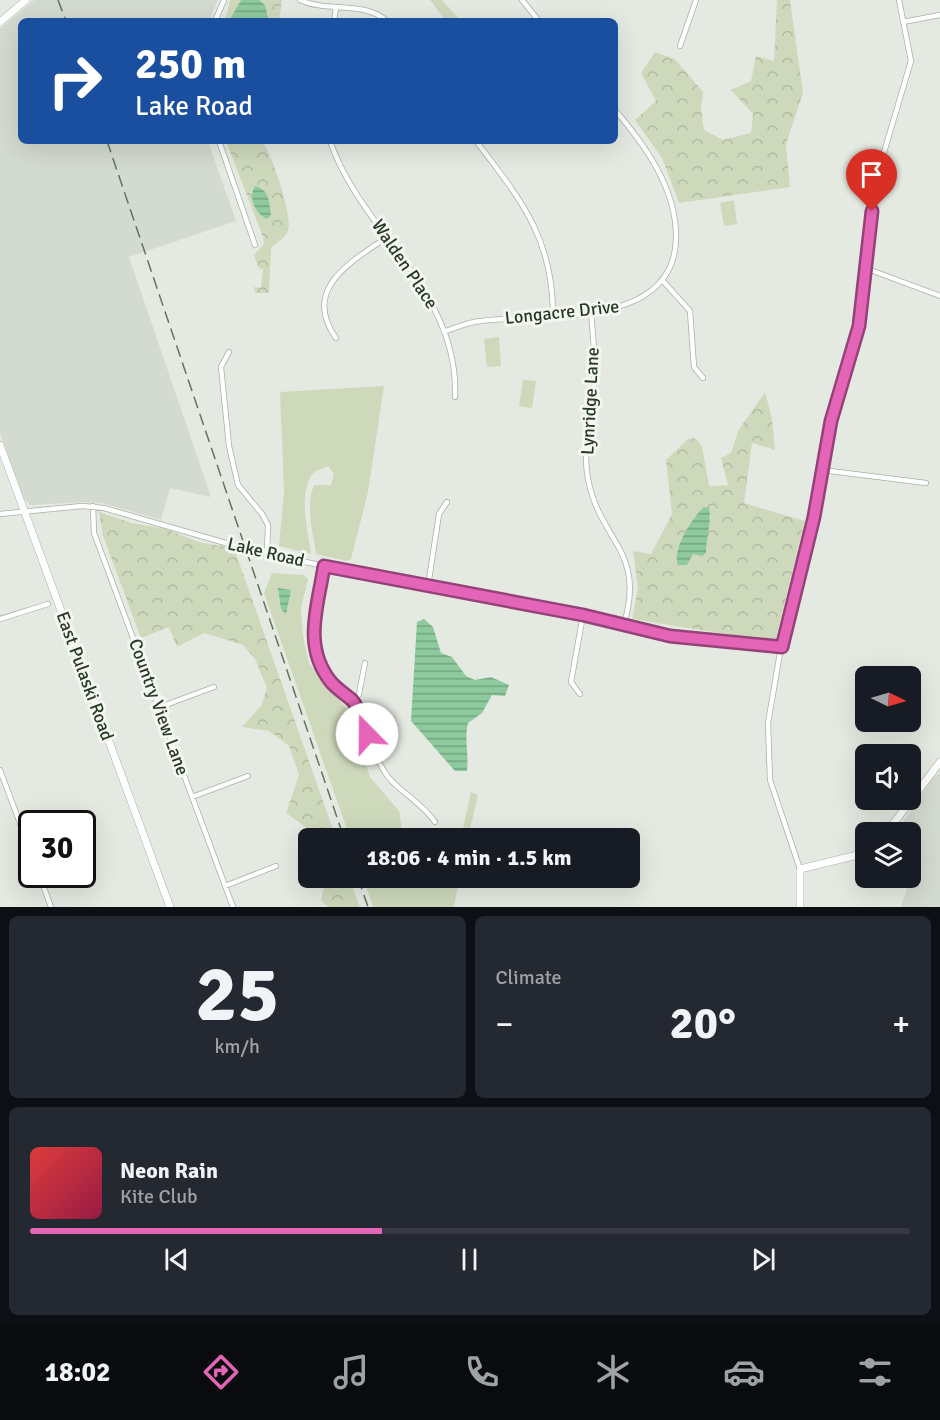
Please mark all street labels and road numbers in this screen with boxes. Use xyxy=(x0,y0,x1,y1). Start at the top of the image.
street label: Walden Place xyxy=(367,215,443,313)
street label: Longacre Drive xyxy=(504,295,620,329)
street label: Lynridge Lane xyxy=(576,347,604,455)
street label: Lake Road xyxy=(225,532,307,572)
street label: East Pulaski Road xyxy=(51,608,119,744)
street label: Country View Lane xyxy=(124,636,194,778)

